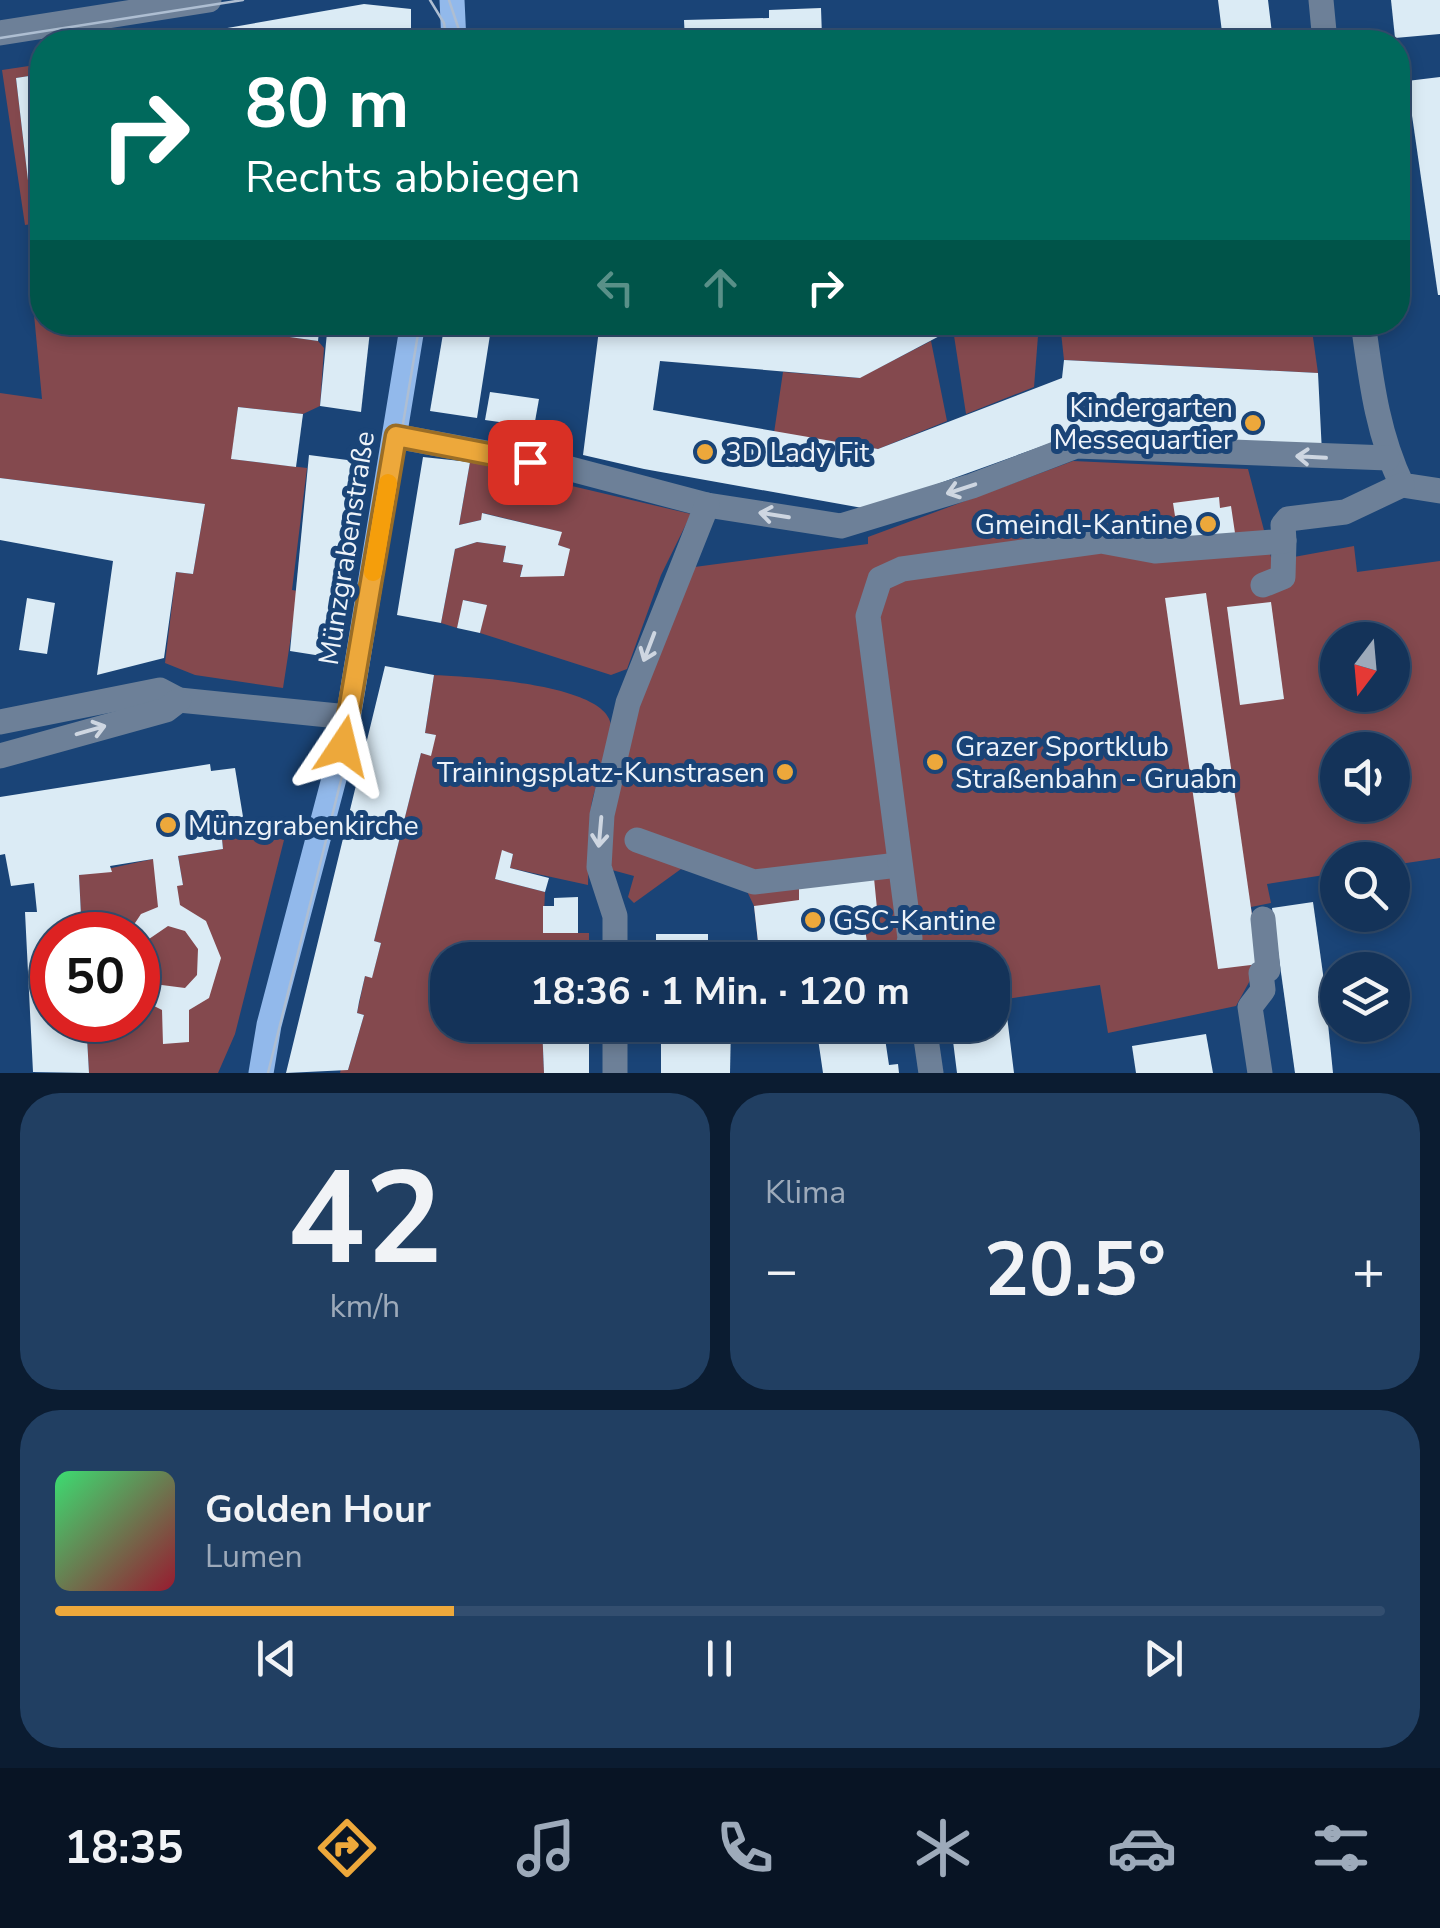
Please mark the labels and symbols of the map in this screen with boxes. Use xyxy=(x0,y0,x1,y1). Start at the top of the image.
place label: Kindergarten Messequartier xyxy=(1053,389,1233,459)
marker: Kindergarten Messequartier xyxy=(1242,412,1264,434)
pin xyxy=(488,420,573,505)
street label: Münzgrabenstraße xyxy=(310,428,384,668)
place label: 3D Lady Fit xyxy=(725,434,870,472)
marker: 3D Lady Fit xyxy=(694,441,716,463)
one-way arrow xyxy=(1295,447,1327,466)
one-way arrow xyxy=(945,482,977,500)
one-way arrow xyxy=(758,506,791,524)
place label: Gmeindl-Kantine xyxy=(975,506,1188,544)
marker: Gmeindl-Kantine xyxy=(1197,513,1219,535)
north arrow xyxy=(1320,622,1410,712)
one-way arrow xyxy=(639,631,657,662)
position arrow xyxy=(291,694,395,798)
one-way arrow xyxy=(75,720,106,738)
place label: Grazer Sportklub Straßenbahn - Gruabn xyxy=(955,728,1237,798)
marker: Grazer Sportklub Straßenbahn - Gruabn xyxy=(924,751,946,773)
place label: Trainingsplatz-Kunstrasen xyxy=(437,754,765,792)
marker: Trainingsplatz-Kunstrasen xyxy=(774,761,796,783)
place label: Münzgrabenkirche xyxy=(188,807,419,845)
marker: Münzgrabenkirche xyxy=(157,814,179,836)
one-way arrow xyxy=(591,816,610,848)
place label: GSC-Kantine xyxy=(833,902,996,940)
marker: GSC-Kantine xyxy=(802,909,824,931)
speed limit sign: 50 xyxy=(30,912,160,1042)

